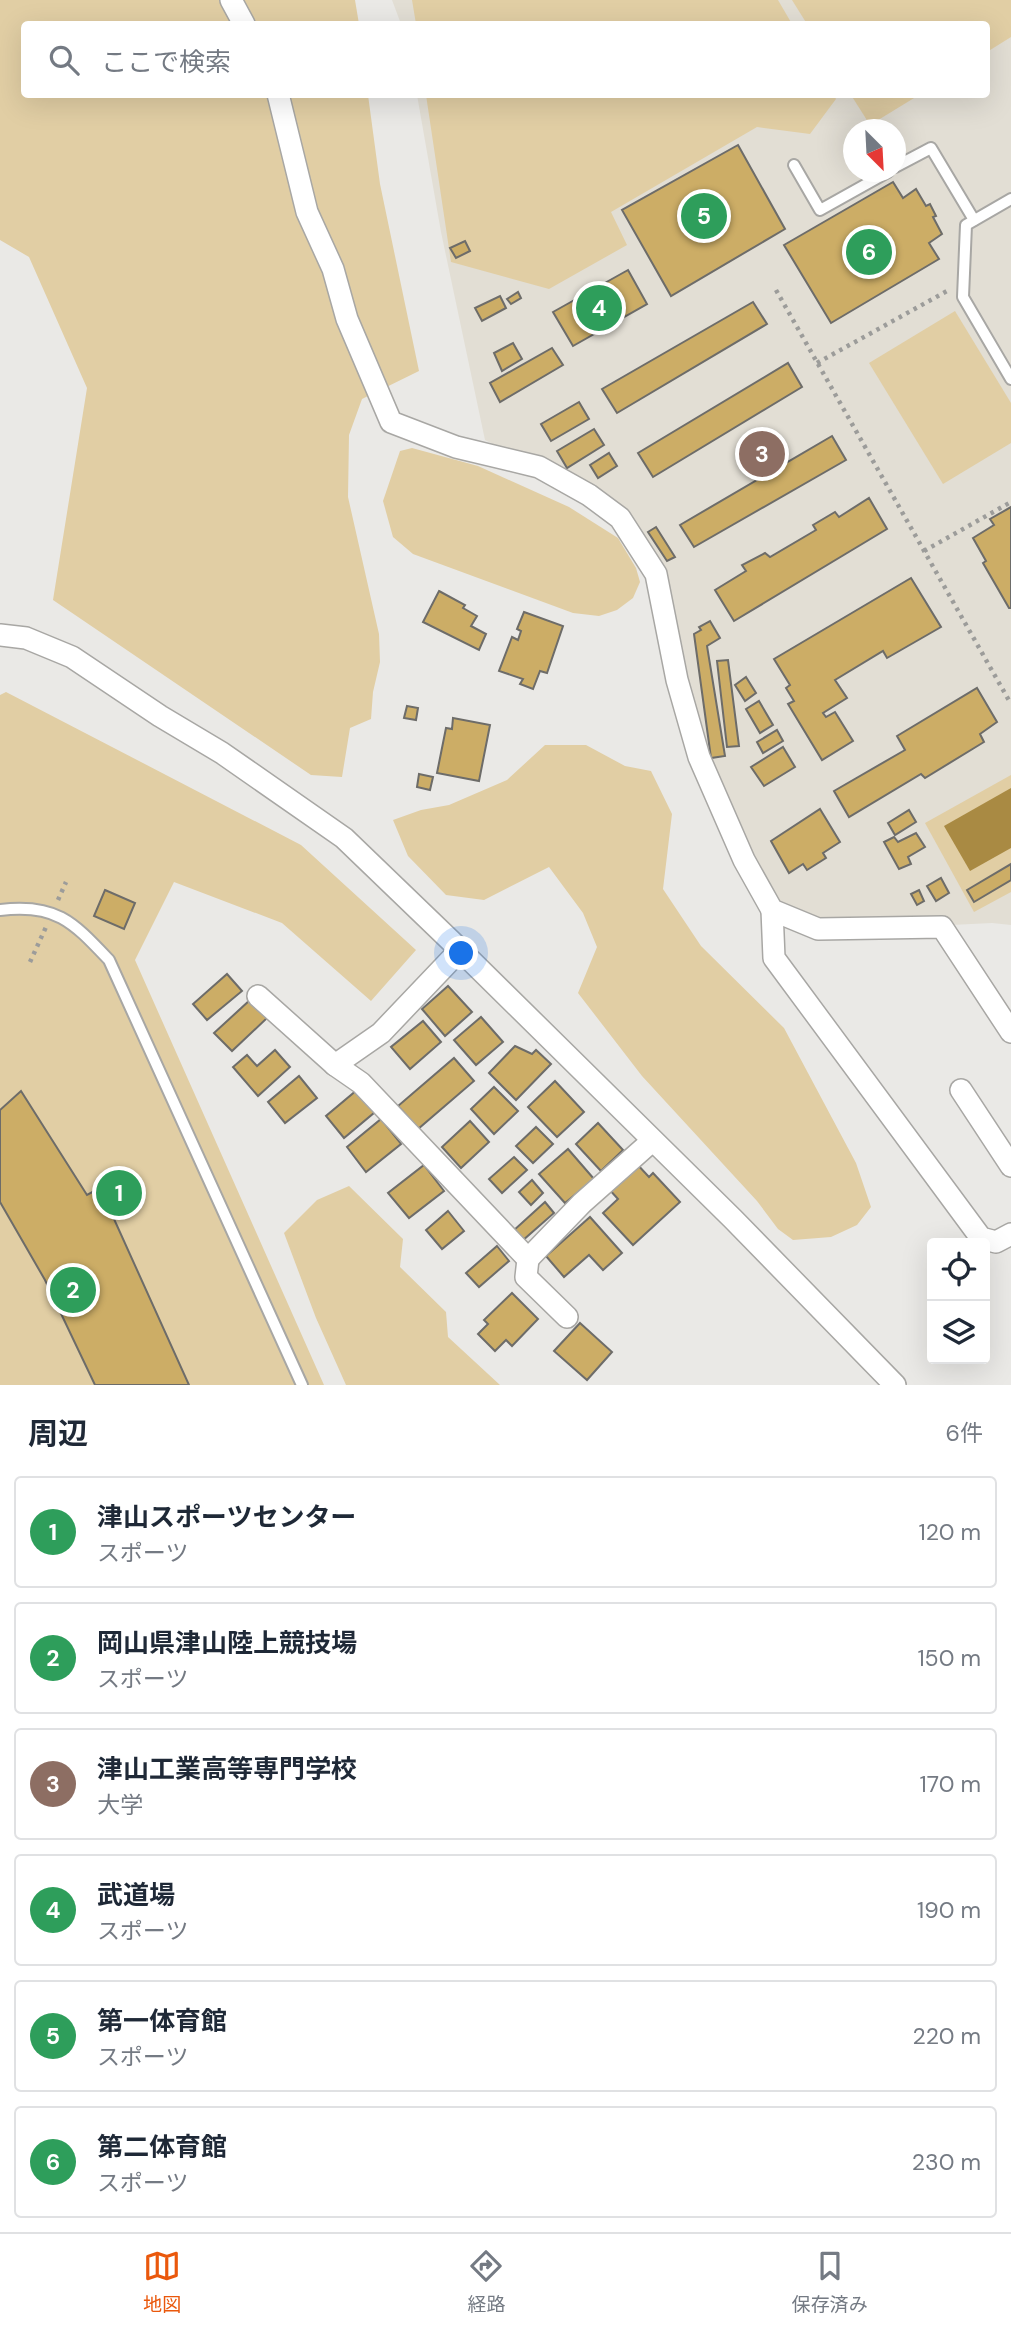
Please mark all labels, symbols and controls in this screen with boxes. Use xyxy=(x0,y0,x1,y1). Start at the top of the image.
search box xyxy=(21,21,990,98)
icon: search xyxy=(45,41,83,79)
text: ここで検索 xyxy=(101,45,231,79)
north arrow xyxy=(843,119,906,182)
pin: 5 xyxy=(681,190,727,242)
pin: 6 xyxy=(846,226,892,278)
pin: 4 xyxy=(576,282,622,334)
pin: 3 xyxy=(739,428,785,480)
your location xyxy=(444,936,478,970)
pin: 1 xyxy=(96,1167,142,1219)
map controls xyxy=(927,1238,990,1364)
button: locate xyxy=(927,1238,990,1301)
pin: 2 xyxy=(50,1264,96,1316)
button: layers xyxy=(927,1301,990,1364)
text: 周辺 xyxy=(28,1414,88,1453)
text: 6件 xyxy=(946,1418,983,1448)
text: 津山スポーツセンター xyxy=(97,1500,356,1534)
text: 1 xyxy=(49,1517,57,1547)
text: 120 m xyxy=(918,1517,981,1547)
text: スポーツ xyxy=(97,1538,189,1568)
text: 岡山県津山陸上競技場 xyxy=(97,1626,357,1660)
text: 2 xyxy=(46,1643,60,1673)
text: 150 m xyxy=(917,1643,981,1673)
text: スポーツ xyxy=(97,1664,189,1694)
text: 津山工業高等専門学校 xyxy=(97,1752,357,1786)
text: 3 xyxy=(46,1769,60,1799)
text: 170 m xyxy=(920,1769,981,1799)
text: 大学 xyxy=(97,1790,143,1820)
text: 武道場 xyxy=(97,1878,175,1912)
text: 4 xyxy=(46,1895,60,1925)
text: 190 m xyxy=(917,1895,981,1925)
text: スポーツ xyxy=(97,1916,189,1946)
text: 第一体育館 xyxy=(97,2004,227,2038)
text: 5 xyxy=(46,2021,60,2051)
text: 220 m xyxy=(912,2021,981,2051)
text: スポーツ xyxy=(97,2042,189,2072)
text: 第二体育館 xyxy=(97,2130,227,2164)
text: 6 xyxy=(46,2147,60,2177)
text: 230 m xyxy=(912,2147,981,2177)
text: スポーツ xyxy=(97,2168,189,2198)
tab: 地図 xyxy=(143,2247,181,2317)
tab: 経路 xyxy=(467,2247,506,2317)
tab: 保存済み xyxy=(792,2247,868,2317)

